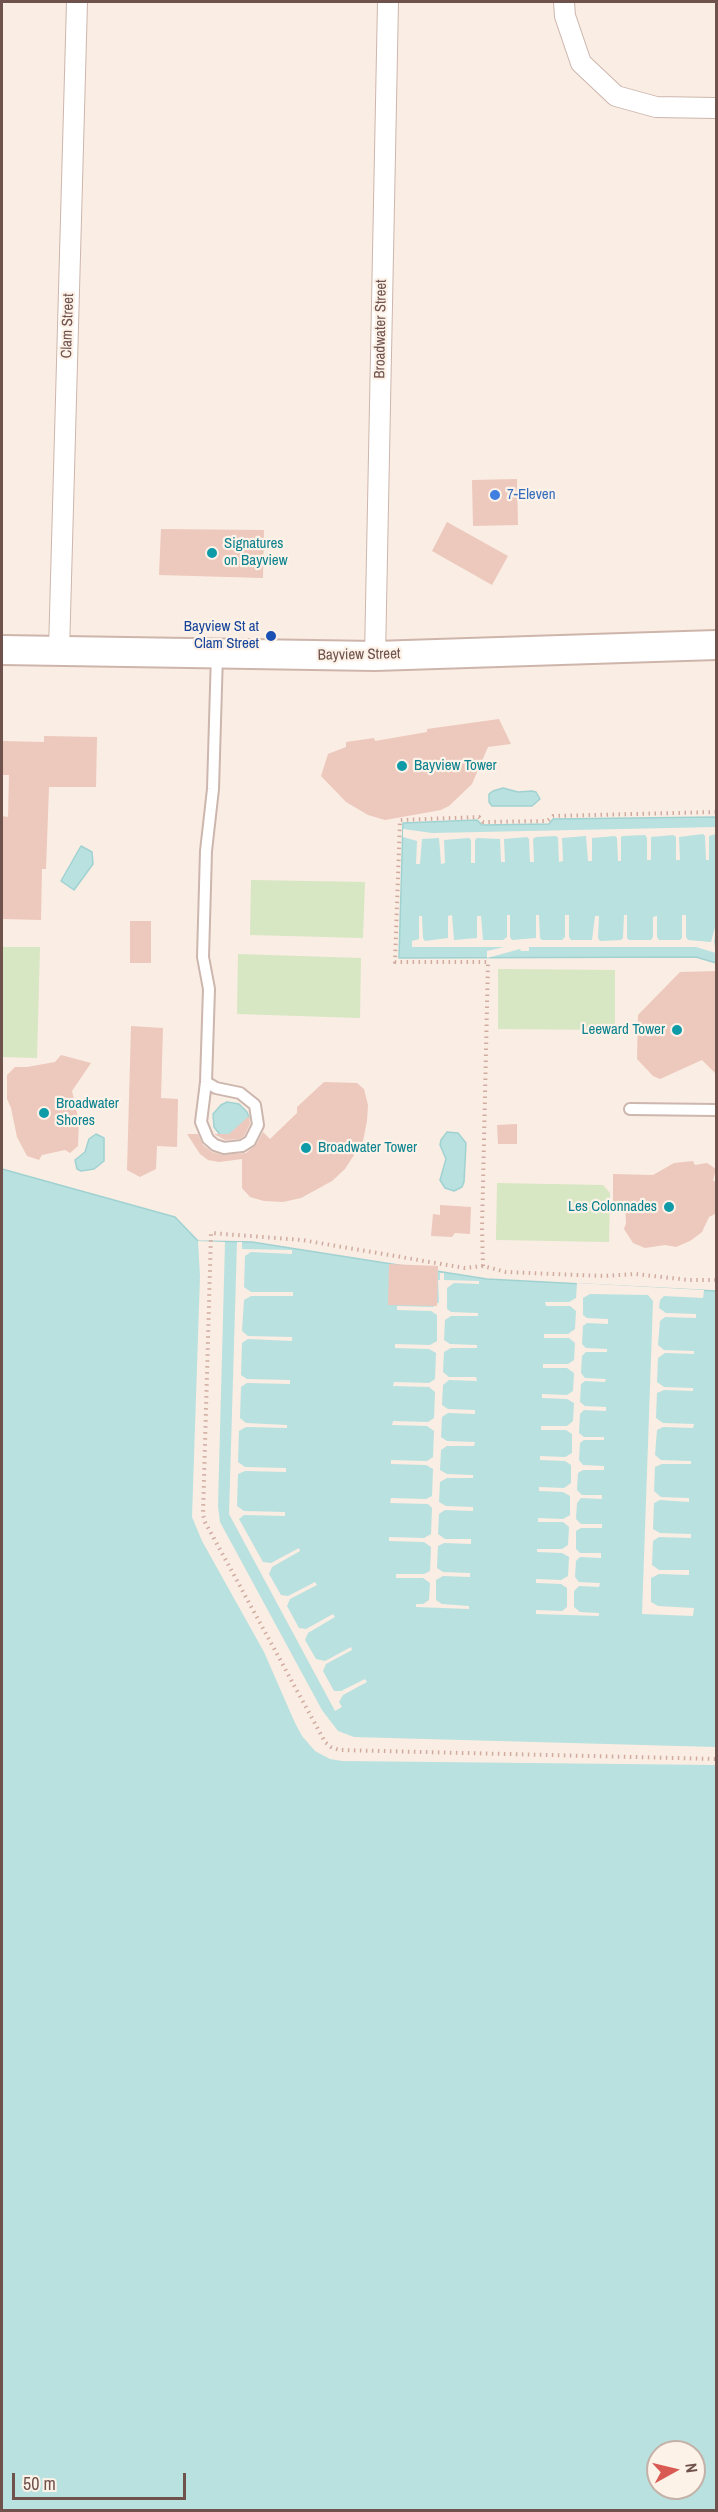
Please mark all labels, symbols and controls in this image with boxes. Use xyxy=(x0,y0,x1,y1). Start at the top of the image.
street label: Broadwater Street xyxy=(371,279,391,379)
street label: Clam Street xyxy=(58,293,78,359)
place label: 7-Eleven xyxy=(507,486,556,504)
marker: 7-Eleven xyxy=(488,488,502,502)
place label: Signatures on Bayview xyxy=(224,535,288,570)
marker: Signatures on Bayview xyxy=(205,546,219,560)
place label: Bayview St at Clam Street xyxy=(184,618,259,653)
marker: Bayview St at Clam Street xyxy=(264,629,278,643)
street label: Bayview Street xyxy=(317,645,401,665)
place label: Bayview Tower xyxy=(414,757,497,775)
marker: Bayview Tower xyxy=(395,759,409,773)
place label: Leeward Tower xyxy=(582,1021,665,1039)
marker: Leeward Tower xyxy=(670,1023,684,1037)
place label: Broadwater Shores xyxy=(56,1095,119,1130)
marker: Broadwater Shores xyxy=(37,1106,51,1120)
place label: Broadwater Tower xyxy=(318,1139,417,1157)
marker: Broadwater Tower xyxy=(299,1141,313,1155)
place label: Les Colonnades xyxy=(568,1198,657,1216)
marker: Les Colonnades xyxy=(662,1200,676,1214)
north arrow xyxy=(646,2440,706,2500)
scale bar xyxy=(15,2461,189,2499)
text: N xyxy=(680,2462,703,2474)
text: 50 m xyxy=(23,2471,56,2496)

